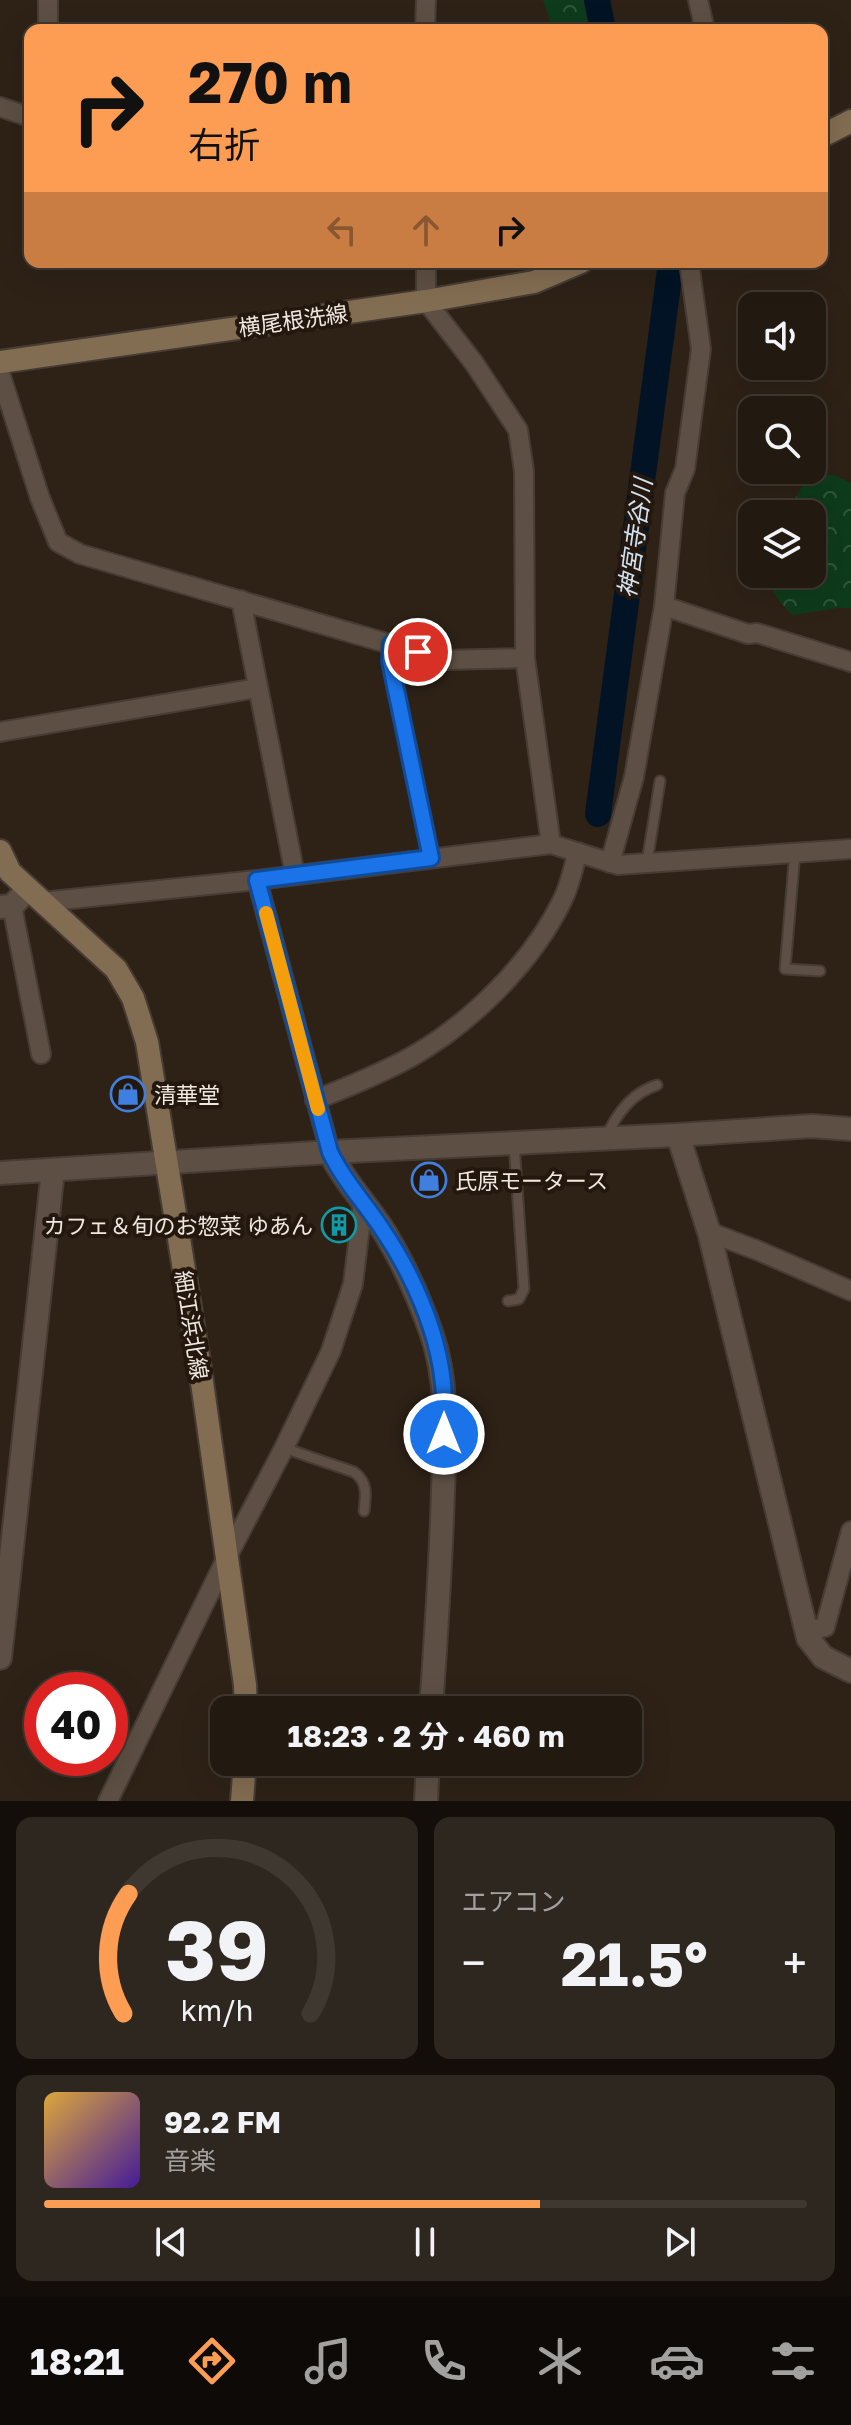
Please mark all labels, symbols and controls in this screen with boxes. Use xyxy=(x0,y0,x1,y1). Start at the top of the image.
text: 270 m xyxy=(188,48,352,115)
icon: right xyxy=(56,56,160,160)
text: 右折 xyxy=(188,123,260,166)
icon: left xyxy=(320,208,364,252)
icon: ahead xyxy=(404,208,448,252)
icon: right xyxy=(488,208,532,252)
map controls xyxy=(738,292,826,588)
button: sound xyxy=(738,292,826,380)
street label: 横尾根洗線 xyxy=(237,299,349,341)
button: search xyxy=(738,396,826,484)
water label: 神宮寺谷川 xyxy=(611,474,657,599)
button: layers xyxy=(738,500,826,588)
pin xyxy=(384,618,452,686)
icon: arrive xyxy=(396,630,440,674)
shop icon: 清華堂 xyxy=(109,1075,147,1113)
place label: 清華堂 xyxy=(154,1081,220,1108)
shop icon: 氏原モータース xyxy=(410,1161,448,1199)
place label: 氏原モータース xyxy=(455,1167,608,1194)
building icon: カフェ＆旬のお惣菜 ゆあん xyxy=(320,1206,358,1244)
place label: カフェ＆旬のお惣菜 ゆあん xyxy=(43,1212,313,1239)
street label: 細江浜北線 xyxy=(170,1269,214,1381)
position arrow xyxy=(402,1392,486,1476)
speed limit sign: 40 xyxy=(24,1672,128,1776)
text: 18:23 · 2 分 · 460 m xyxy=(288,1718,564,1754)
text: エアコン xyxy=(462,1886,566,1917)
text: 39 xyxy=(165,1898,269,1998)
text: 21.5° xyxy=(561,1927,708,1999)
text: − xyxy=(462,1936,486,1989)
text: + xyxy=(783,1936,807,1989)
text: km/h xyxy=(180,1993,253,2027)
text: 92.2 FM xyxy=(164,2104,281,2140)
text: 音楽 xyxy=(164,2145,216,2176)
icon: previous xyxy=(149,2220,193,2264)
icon: pause xyxy=(403,2220,447,2264)
icon: next xyxy=(658,2220,702,2264)
icon: directions xyxy=(184,2333,240,2389)
icon: music xyxy=(300,2333,356,2389)
icon: phone xyxy=(416,2333,472,2389)
icon: climate xyxy=(532,2333,588,2389)
icon: car xyxy=(649,2333,705,2389)
icon: filters xyxy=(765,2333,821,2389)
text: 18:21 xyxy=(30,2340,124,2383)

